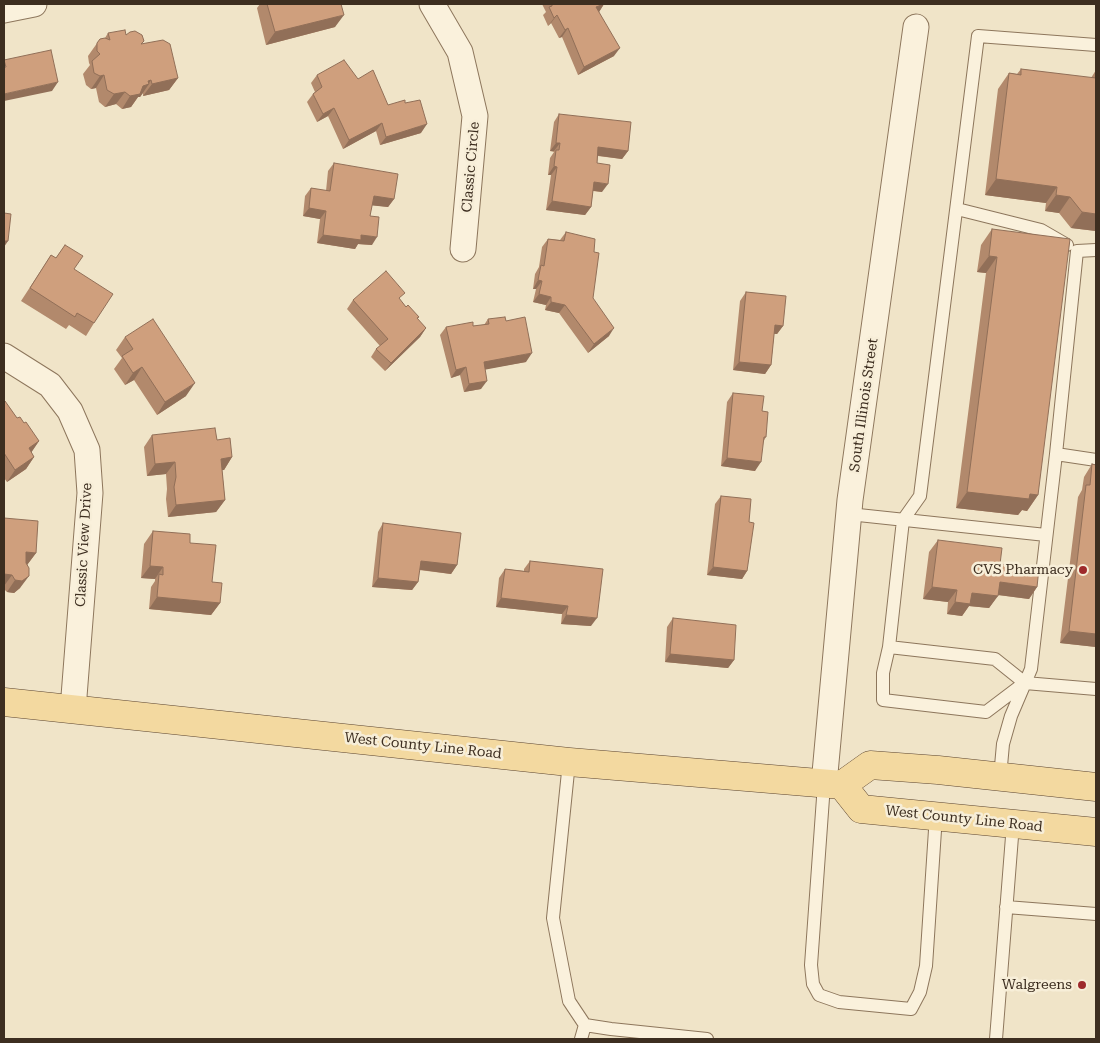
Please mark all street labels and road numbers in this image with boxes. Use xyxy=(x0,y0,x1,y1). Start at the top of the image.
street label: Classic Circle xyxy=(459,121,483,213)
street label: South Illinois Street xyxy=(846,337,882,473)
street label: Classic View Drive xyxy=(72,482,96,608)
street label: West County Line Road xyxy=(343,729,503,763)
street label: West County Line Road xyxy=(884,802,1044,836)

